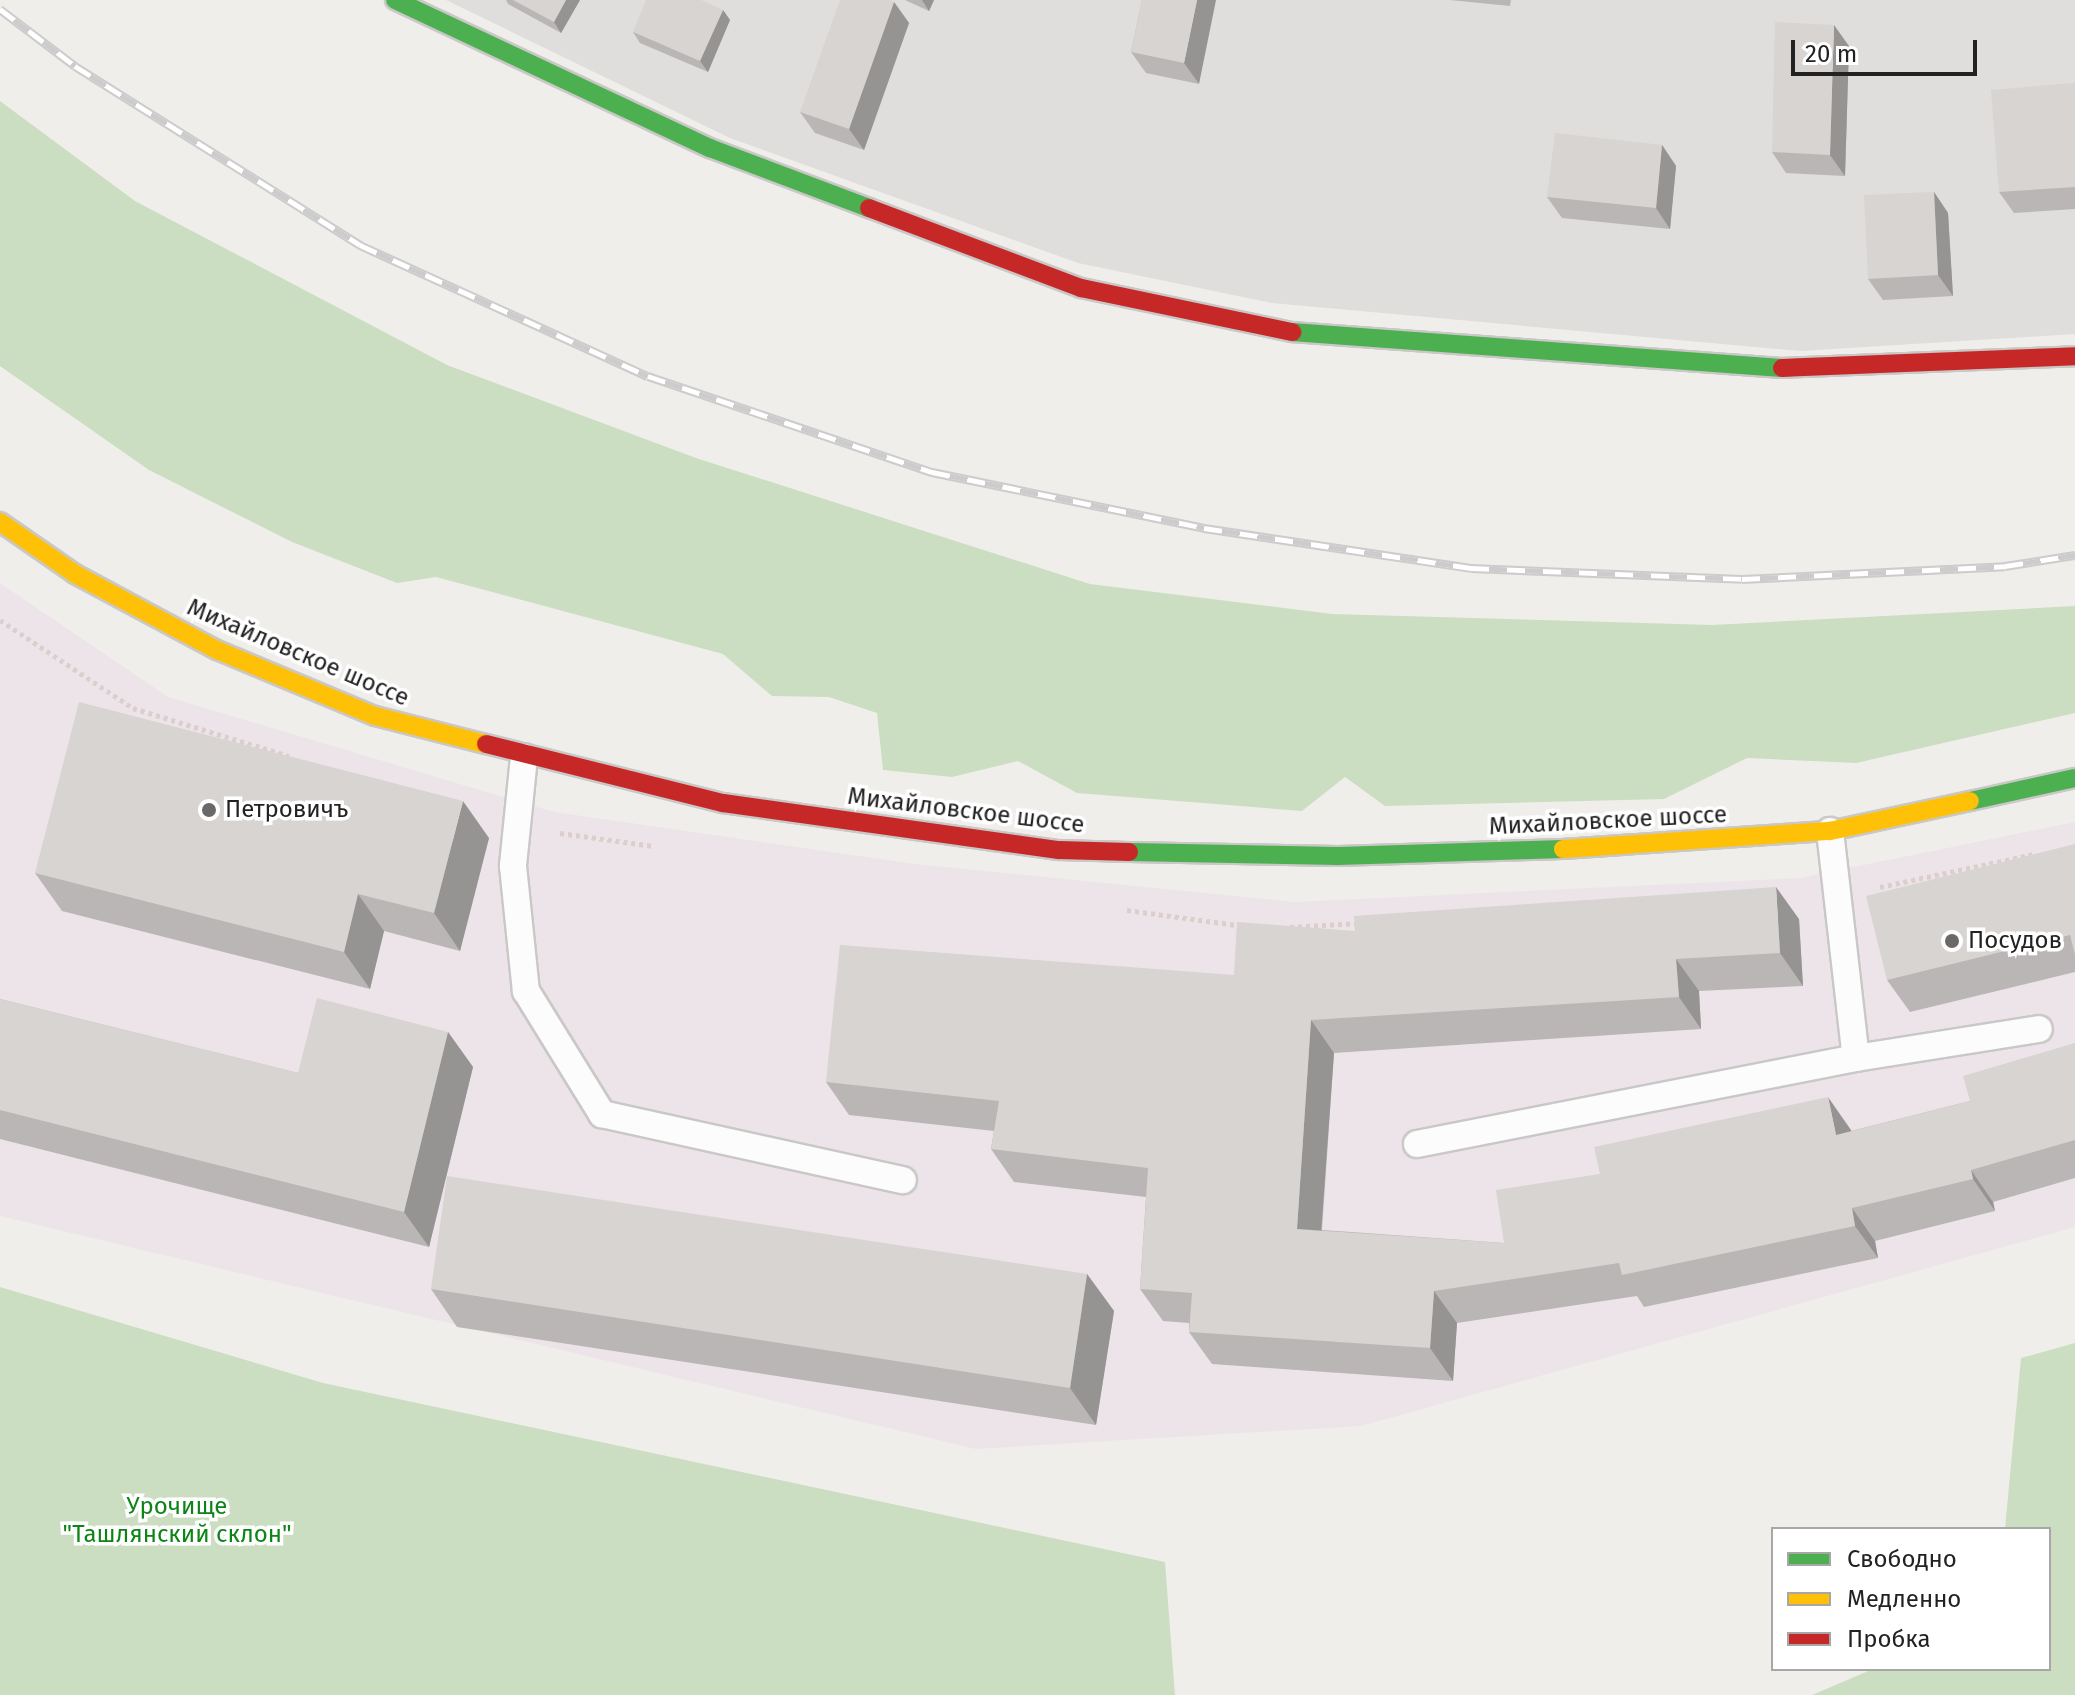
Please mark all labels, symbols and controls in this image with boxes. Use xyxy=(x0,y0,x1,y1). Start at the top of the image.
scale bar xyxy=(1795,24,1981,74)
text: 20 m xyxy=(1805,40,1857,68)
street label: Михайловское шоссе xyxy=(183,593,413,713)
street label: Михайловское шоссе xyxy=(846,782,1086,840)
place label: Петровичъ xyxy=(225,796,348,824)
street label: Михайловское шоссе xyxy=(1488,800,1728,842)
marker: Петровичъ xyxy=(200,801,218,819)
place label: Посудов xyxy=(1968,927,2062,955)
marker: Посудов xyxy=(1943,932,1961,950)
park label: Урочище "Ташлянский склон" xyxy=(62,1493,292,1549)
legend xyxy=(1771,1527,2051,1671)
text: Свободно xyxy=(1847,1545,1957,1573)
text: Медленно xyxy=(1847,1585,1961,1613)
text: Пробка xyxy=(1847,1625,1931,1653)

